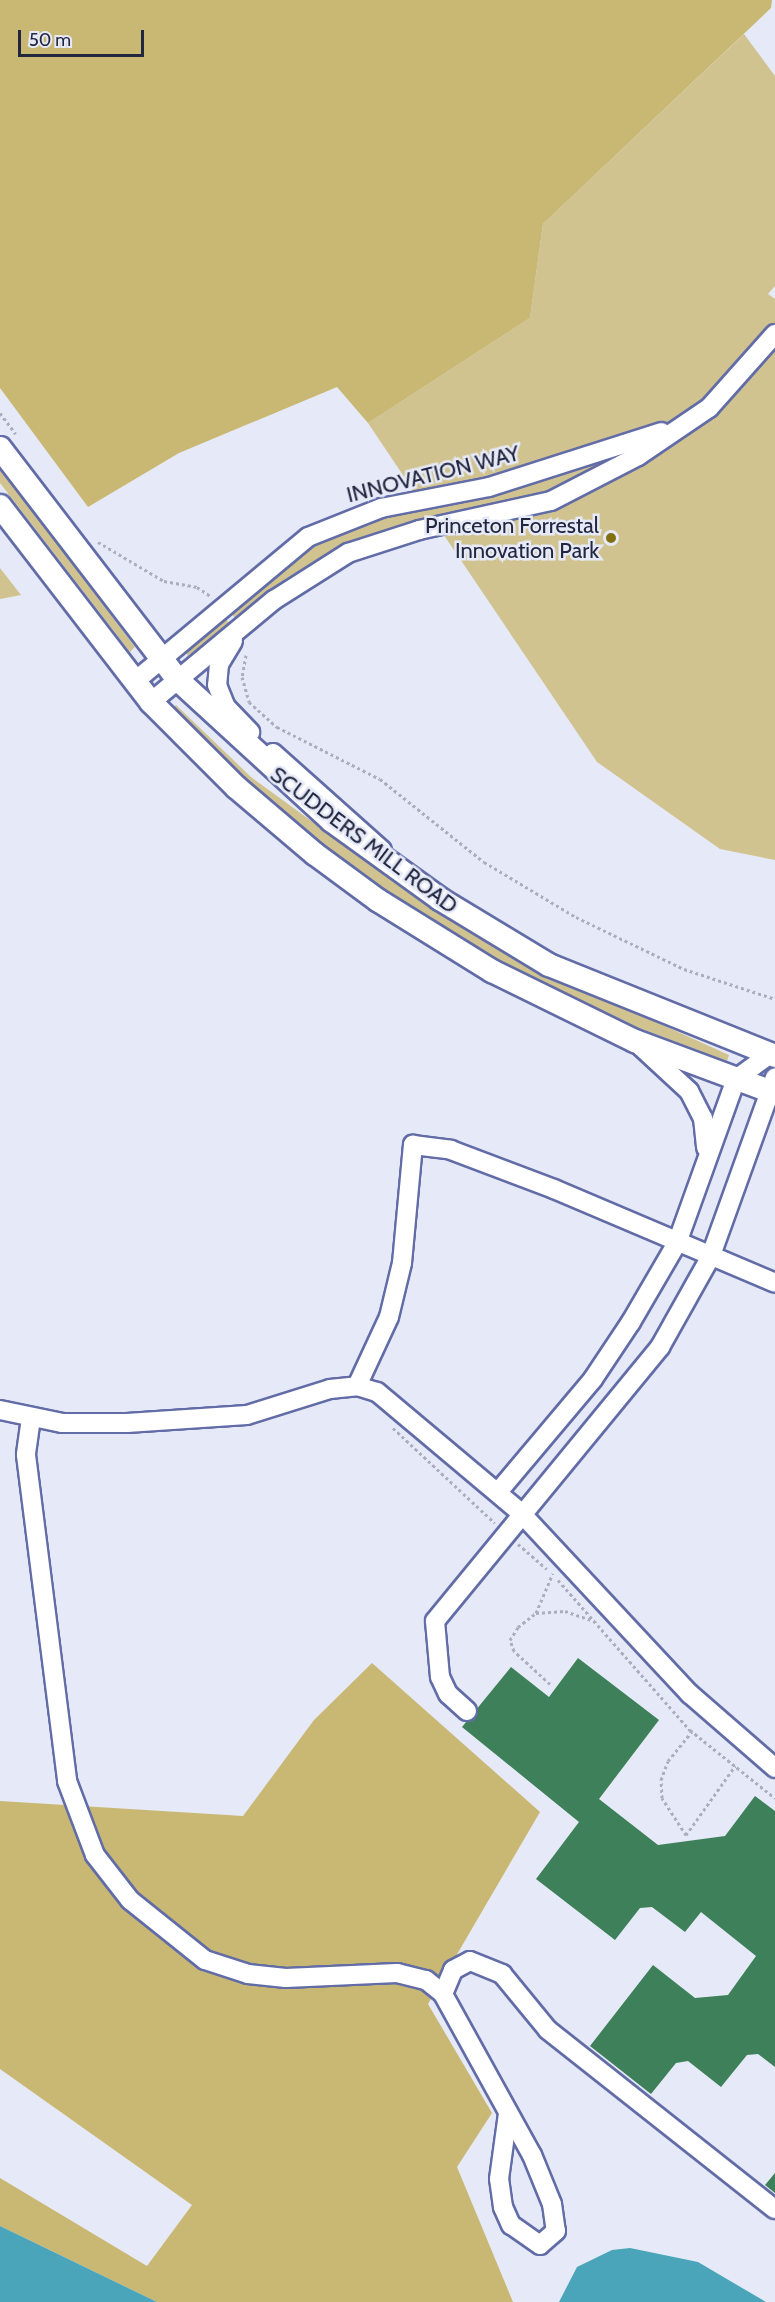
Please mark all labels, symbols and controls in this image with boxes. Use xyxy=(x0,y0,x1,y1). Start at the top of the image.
scale bar xyxy=(21,18,147,56)
text: 50 m xyxy=(29,29,71,51)
street label: INNOVATION WAY xyxy=(344,440,522,508)
place label: Princeton Forrestal Innovation Park xyxy=(425,512,599,564)
marker: Princeton Forrestal Innovation Park xyxy=(604,531,618,545)
street label: SCUDDERS MILL ROAD xyxy=(265,761,463,919)

